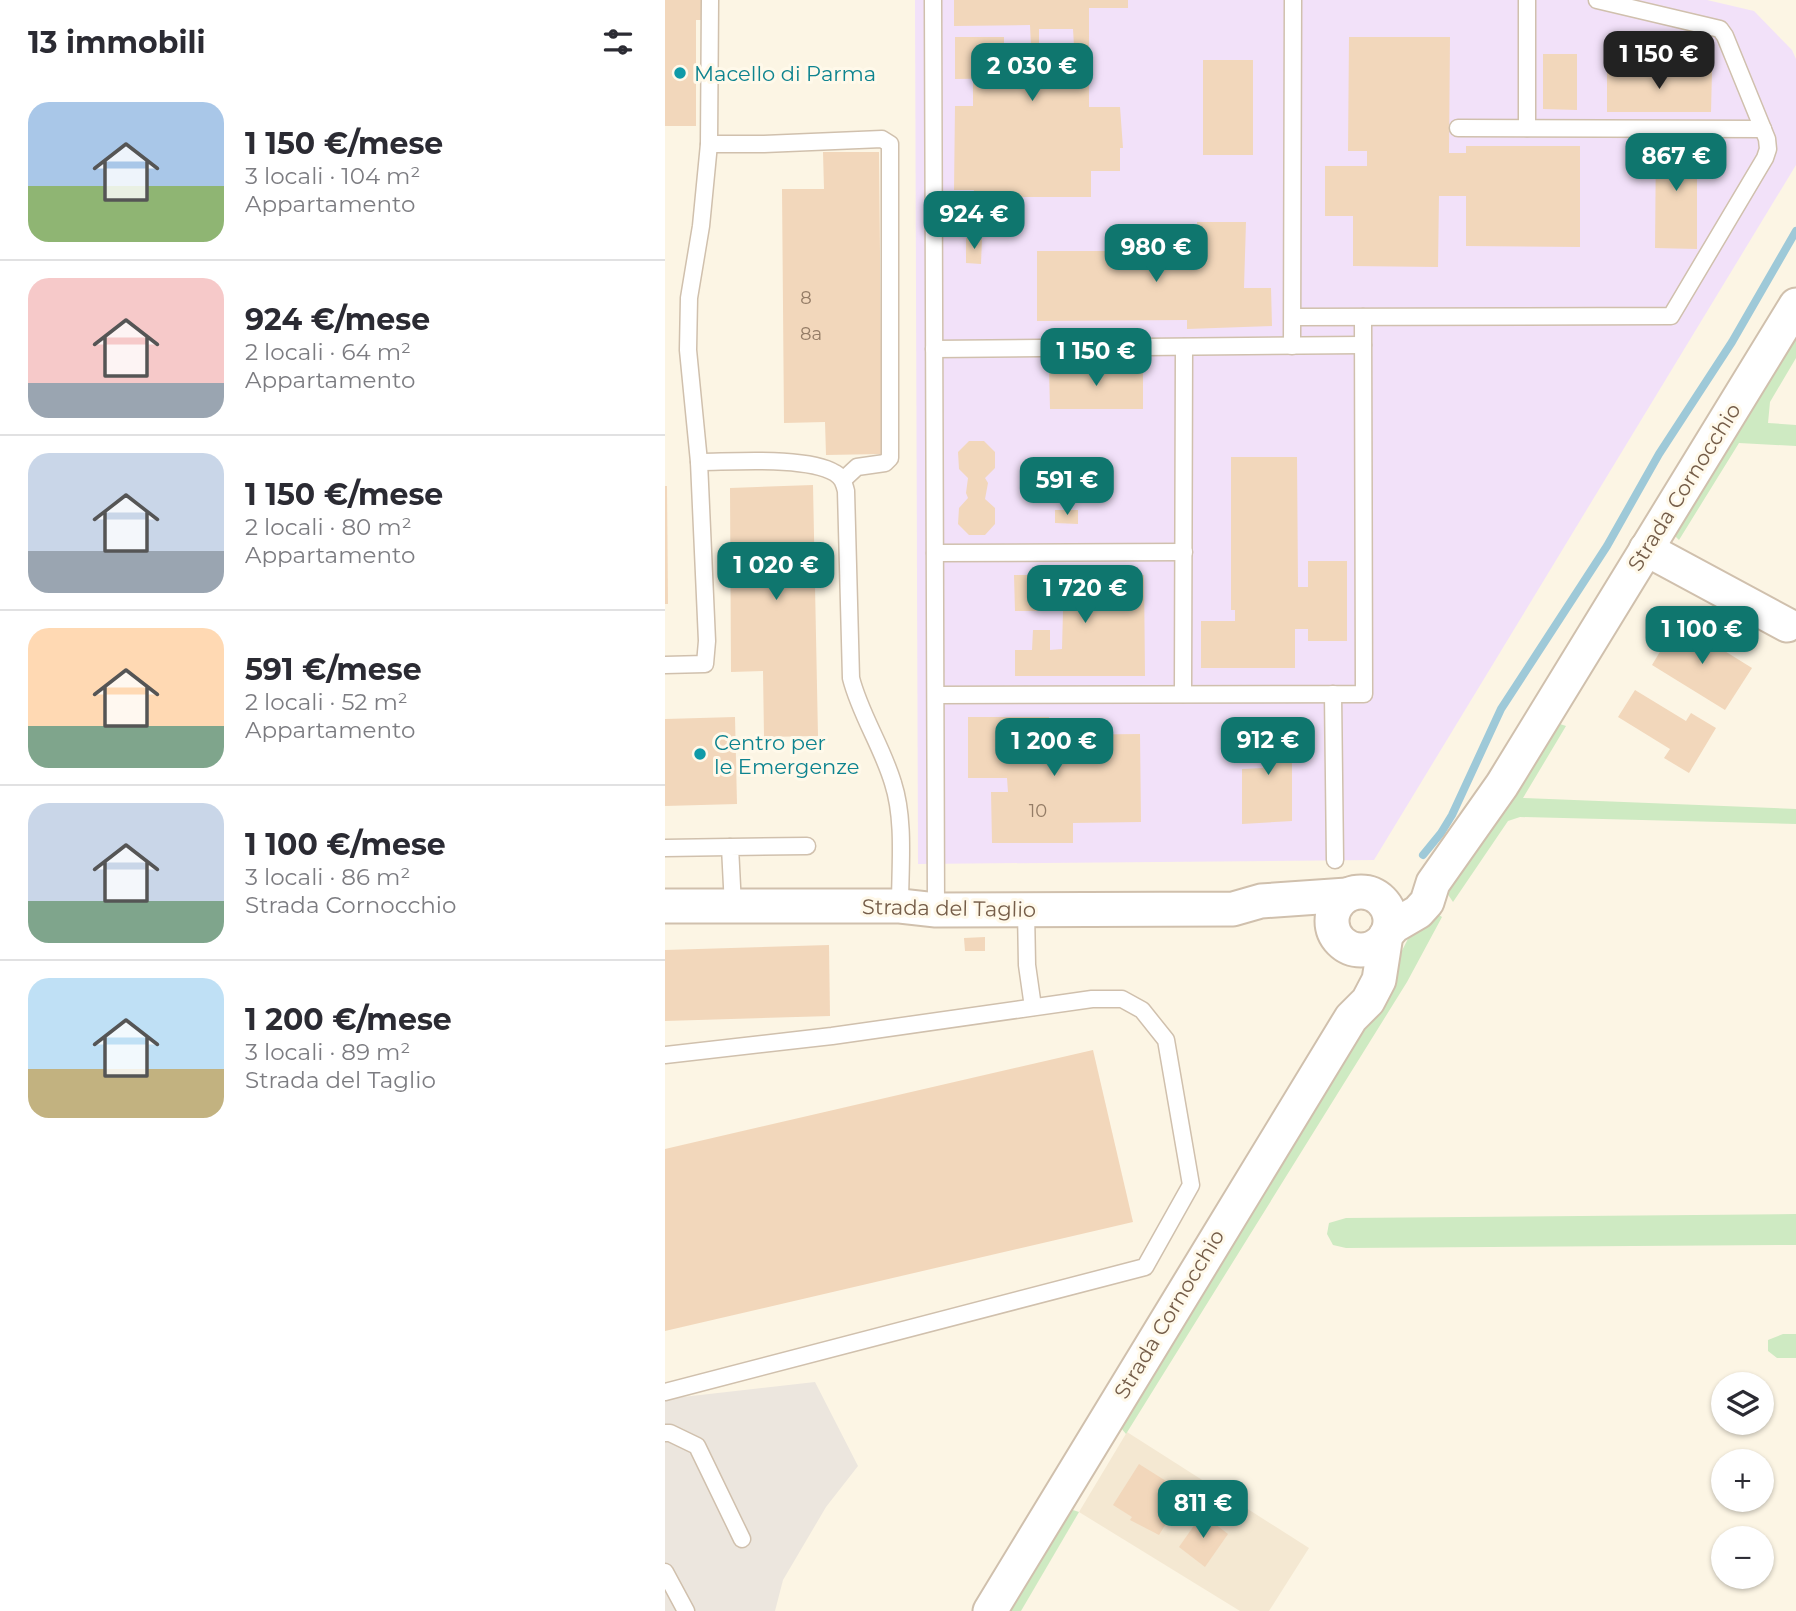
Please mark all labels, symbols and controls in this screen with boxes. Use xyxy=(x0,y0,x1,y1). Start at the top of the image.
icon: filters xyxy=(599,23,637,61)
text: 13 immobili xyxy=(28,24,206,61)
pin: 1 150 € xyxy=(1594,32,1724,91)
text: 1 150 € xyxy=(1619,40,1699,68)
pin: 2 030 € xyxy=(967,43,1097,103)
text: 2 030 € xyxy=(987,52,1077,80)
place label: Macello di Parma xyxy=(694,61,876,86)
marker: Macello di Parma xyxy=(672,65,688,81)
text: 1 150 €/mese xyxy=(245,125,443,162)
icon: home xyxy=(84,130,168,214)
pin: 867 € xyxy=(1627,134,1725,193)
text: 867 € xyxy=(1641,142,1711,170)
text: 3 locali · 104 m² xyxy=(245,162,420,190)
text: Appartamento xyxy=(245,190,415,218)
pin: 924 € xyxy=(925,191,1023,251)
text: 924 € xyxy=(940,200,1008,228)
pin: 980 € xyxy=(1107,224,1205,284)
text: 980 € xyxy=(1121,233,1191,261)
house number: 8 xyxy=(800,287,812,309)
text: 924 €/mese xyxy=(245,301,430,338)
icon: home xyxy=(84,306,168,390)
house number: 8a xyxy=(800,323,822,345)
pin: 1 150 € xyxy=(1031,328,1161,388)
text: 1 150 € xyxy=(1056,337,1136,365)
text: 2 locali · 64 m² xyxy=(245,338,411,366)
text: Appartamento xyxy=(245,366,415,394)
street label: Strada Cornocchio xyxy=(1622,399,1746,575)
pin: 591 € xyxy=(1018,458,1116,517)
text: 591 € xyxy=(1036,466,1098,494)
text: 1 150 €/mese xyxy=(245,476,443,513)
icon: home xyxy=(84,481,168,565)
text: 2 locali · 80 m² xyxy=(245,513,412,541)
text: Appartamento xyxy=(245,541,415,569)
pin: 1 020 € xyxy=(711,542,841,602)
text: 1 020 € xyxy=(733,551,819,579)
pin: 1 720 € xyxy=(1020,566,1150,625)
text: 1 720 € xyxy=(1043,574,1127,602)
pin: 1 100 € xyxy=(1637,606,1767,666)
text: 1 100 € xyxy=(1662,615,1742,643)
text: 591 €/mese xyxy=(245,651,422,688)
icon: home xyxy=(84,656,168,740)
text: 2 locali · 52 m² xyxy=(245,688,408,716)
text: Appartamento xyxy=(245,716,415,744)
pin: 1 200 € xyxy=(989,718,1119,778)
pin: 912 € xyxy=(1219,718,1317,777)
text: 912 € xyxy=(1237,726,1299,754)
text: 1 200 € xyxy=(1011,727,1097,755)
place label: Centro per le Emergenze xyxy=(714,730,860,779)
marker: Centro per le Emergenze xyxy=(692,746,708,762)
house number: 10 xyxy=(1029,800,1047,822)
text: 1 100 €/mese xyxy=(245,826,446,863)
icon: home xyxy=(84,831,168,915)
text: 3 locali · 86 m² xyxy=(245,863,410,891)
text: Strada Cornocchio xyxy=(245,891,456,919)
street label: Strada del Taglio xyxy=(862,894,1036,922)
text: 1 200 €/mese xyxy=(245,1001,452,1038)
icon: home xyxy=(84,1006,168,1090)
text: 3 locali · 89 m² xyxy=(245,1038,410,1066)
text: Strada del Taglio xyxy=(245,1066,436,1094)
street label: Strada Cornocchio xyxy=(1109,1225,1229,1403)
map controls xyxy=(1711,1372,1774,1589)
button: layers xyxy=(1711,1372,1774,1435)
button: + xyxy=(1711,1449,1774,1512)
pin: 811 € xyxy=(1154,1480,1252,1540)
text: 811 € xyxy=(1174,1489,1232,1517)
button: − xyxy=(1711,1526,1774,1589)

